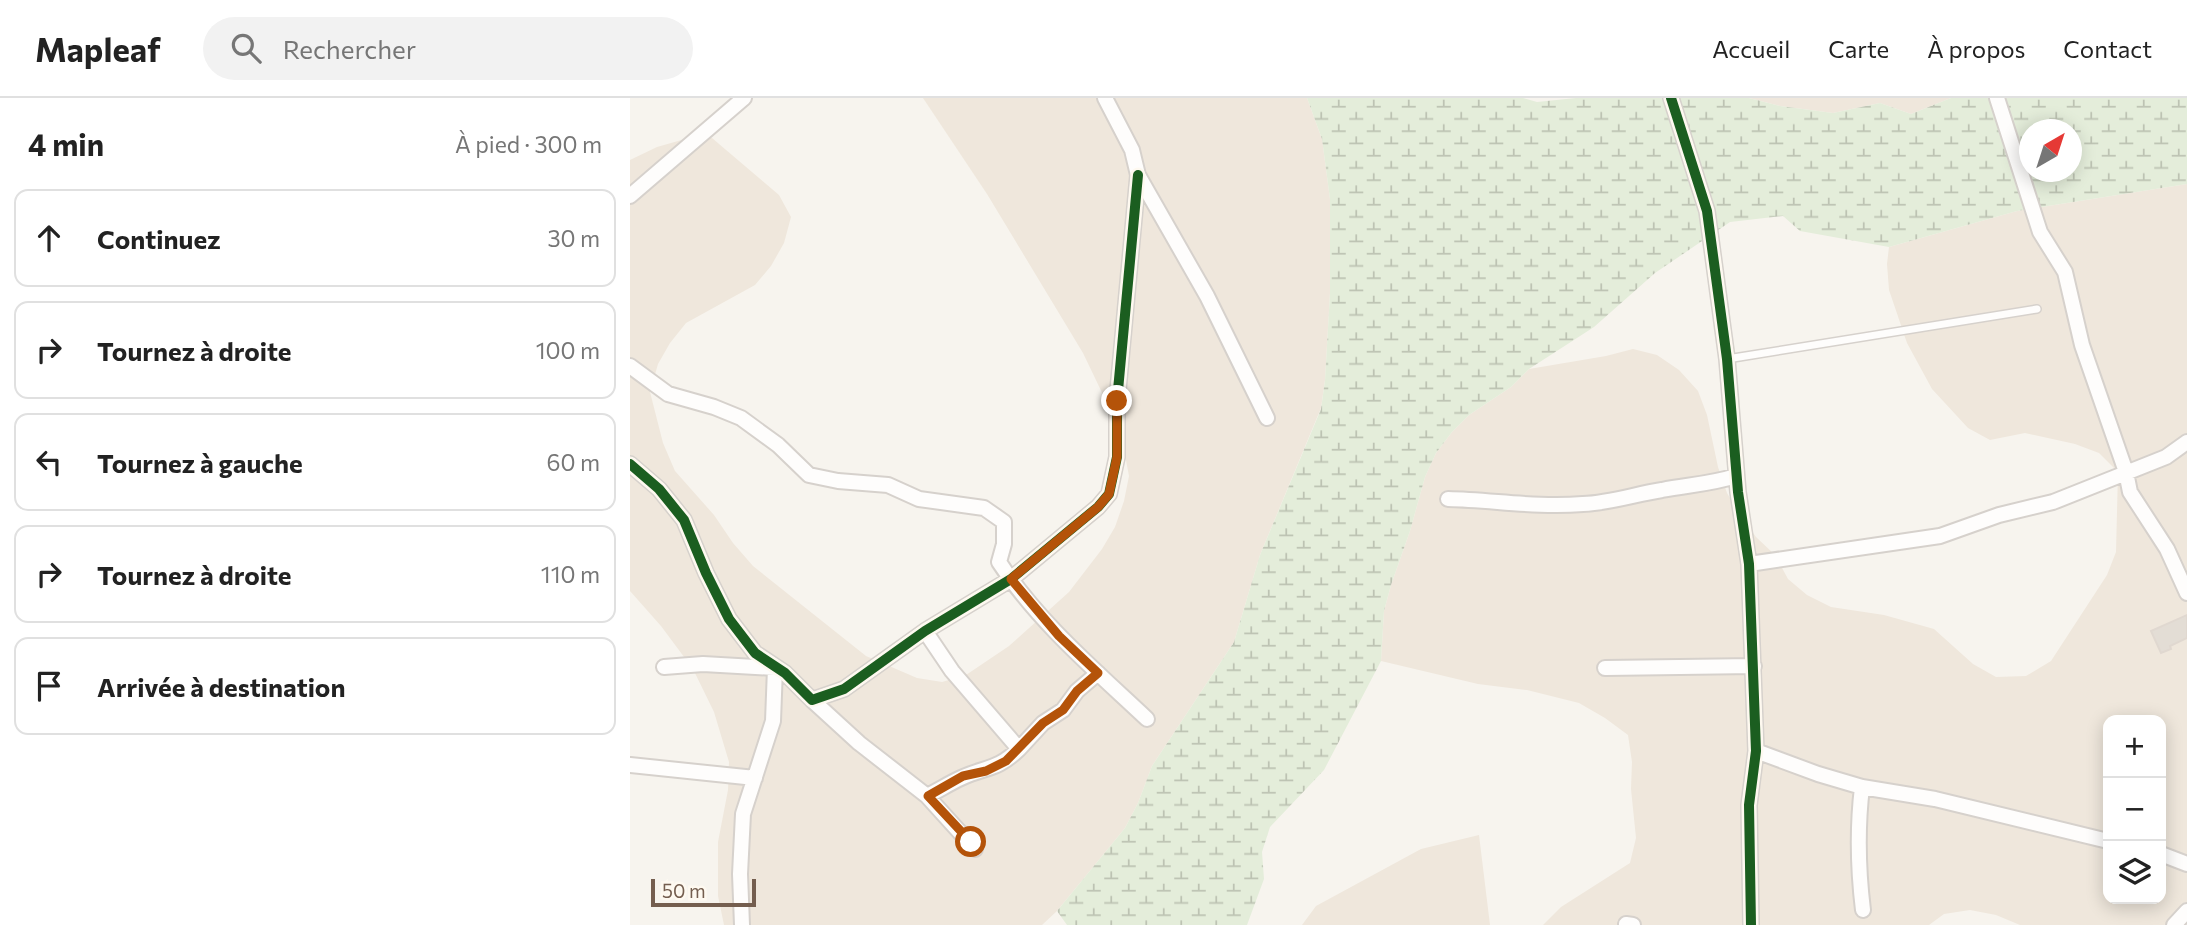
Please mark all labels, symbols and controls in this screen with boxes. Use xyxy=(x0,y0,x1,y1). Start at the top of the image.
search box xyxy=(203,17,693,80)
text: Mapleaf xyxy=(35,28,161,69)
icon: search xyxy=(227,29,265,67)
text: Rechercher xyxy=(283,33,416,64)
text: Accueil xyxy=(1712,34,1790,63)
text: Carte xyxy=(1828,34,1889,63)
text: À propos xyxy=(1927,34,2025,63)
text: Contact xyxy=(2063,34,2152,63)
north arrow xyxy=(2019,119,2082,182)
text: 4 min xyxy=(28,125,104,162)
text: À pied · 300 m xyxy=(455,130,602,158)
icon: ahead xyxy=(30,219,68,257)
text: Continuez xyxy=(97,223,221,254)
text: 30 m xyxy=(547,224,600,252)
icon: right xyxy=(30,331,68,369)
text: Tournez à droite xyxy=(97,335,292,366)
text: 100 m xyxy=(536,336,600,364)
route end xyxy=(1101,385,1132,416)
icon: left xyxy=(30,443,68,481)
text: Tournez à gauche xyxy=(97,447,303,478)
text: 60 m xyxy=(547,448,600,476)
icon: right xyxy=(30,555,68,593)
text: Tournez à droite xyxy=(97,559,292,590)
text: 110 m xyxy=(541,560,600,588)
icon: arrive xyxy=(30,667,68,705)
text: Arrivée à destination xyxy=(97,671,345,702)
map controls xyxy=(2103,715,2166,904)
button: + xyxy=(2103,715,2166,778)
button: − xyxy=(2103,778,2166,841)
route start xyxy=(955,826,986,857)
button: layers xyxy=(2103,841,2166,904)
scale bar xyxy=(651,876,756,908)
text: 50 m xyxy=(662,879,706,902)

